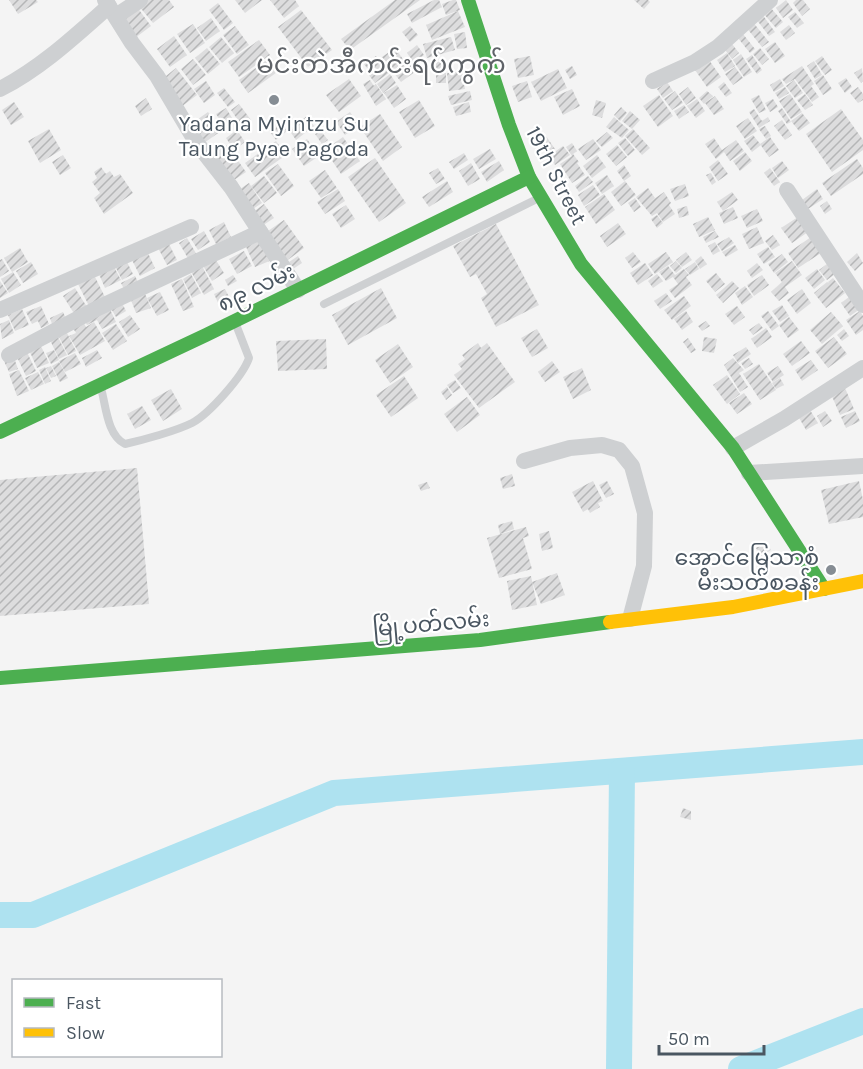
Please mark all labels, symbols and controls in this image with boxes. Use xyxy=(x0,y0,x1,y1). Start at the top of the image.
district label: မင်းတဲအီကင်းရပ်ကွက် xyxy=(256,47,506,85)
marker: Yadana Myintzu Su Taung Pyae Pagoda xyxy=(267,93,281,107)
place label: Yadana Myintzu Su Taung Pyae Pagoda xyxy=(178,111,370,162)
street label: 19th Street xyxy=(520,122,592,229)
street label: ၈၉ လမ်း xyxy=(212,255,301,321)
place label: အောင်မြေသာစံ မီးသတ်စခန်း xyxy=(674,542,819,600)
marker: အောင်မြေသာစံ မီးသတ်စခန်း xyxy=(824,563,838,577)
street label: မြို့ပတ်လမ်း xyxy=(371,603,491,646)
legend xyxy=(12,979,222,1057)
text: Fast xyxy=(66,992,101,1014)
scale bar xyxy=(659,1018,764,1056)
text: Slow xyxy=(66,1022,105,1044)
text: 50 m xyxy=(668,1028,710,1050)

